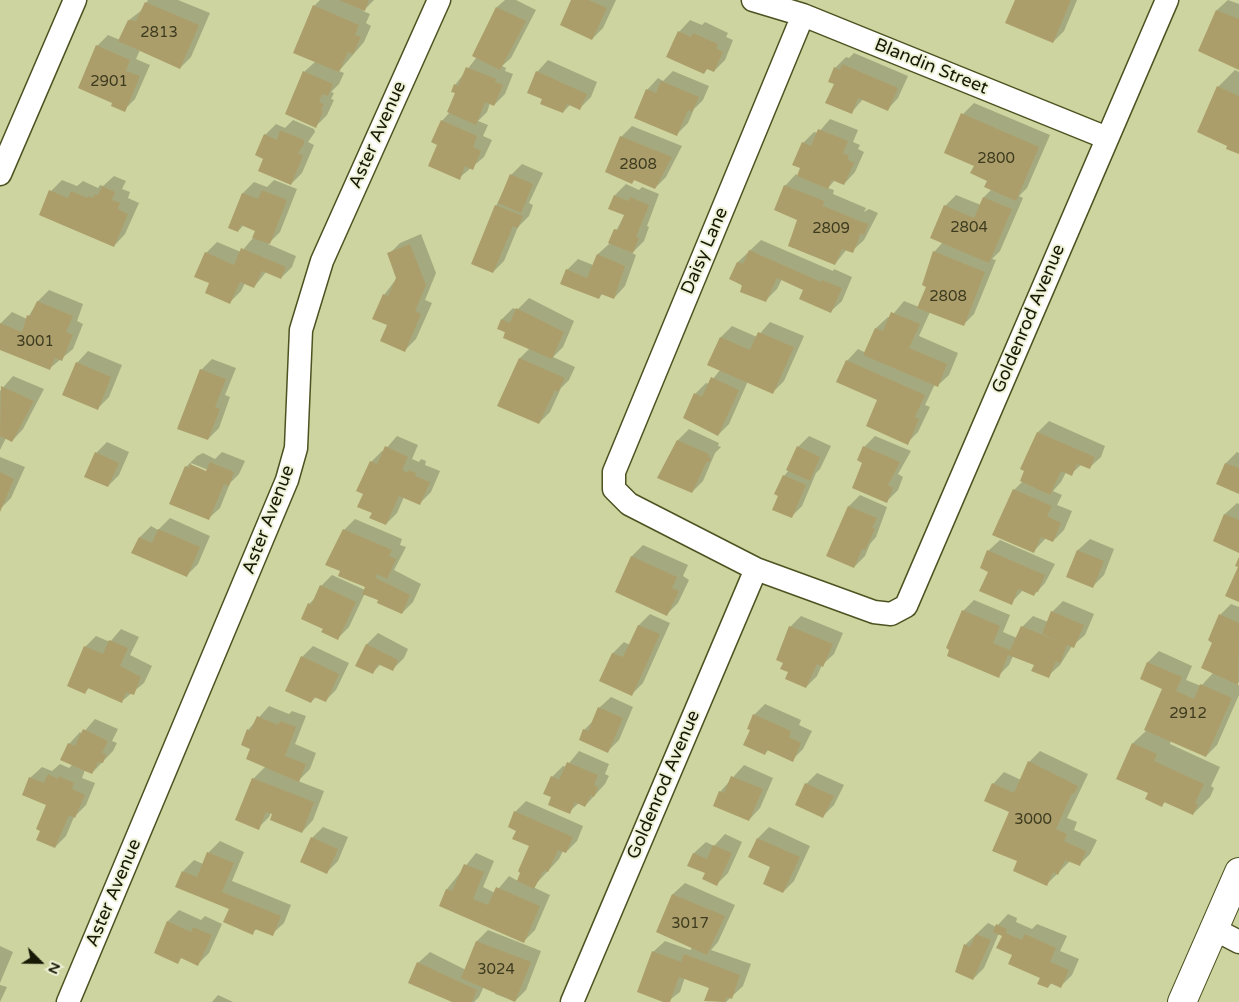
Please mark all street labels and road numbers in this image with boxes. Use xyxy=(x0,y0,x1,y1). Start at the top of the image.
street label: Blandin Street xyxy=(871,34,991,100)
street label: Aster Avenue xyxy=(345,78,411,192)
street label: Daisy Lane xyxy=(677,204,733,298)
street label: Goldenrod Avenue xyxy=(988,241,1070,397)
street label: Aster Avenue xyxy=(238,462,300,578)
street label: Goldenrod Avenue xyxy=(623,707,705,863)
street label: Aster Avenue xyxy=(82,836,146,950)

